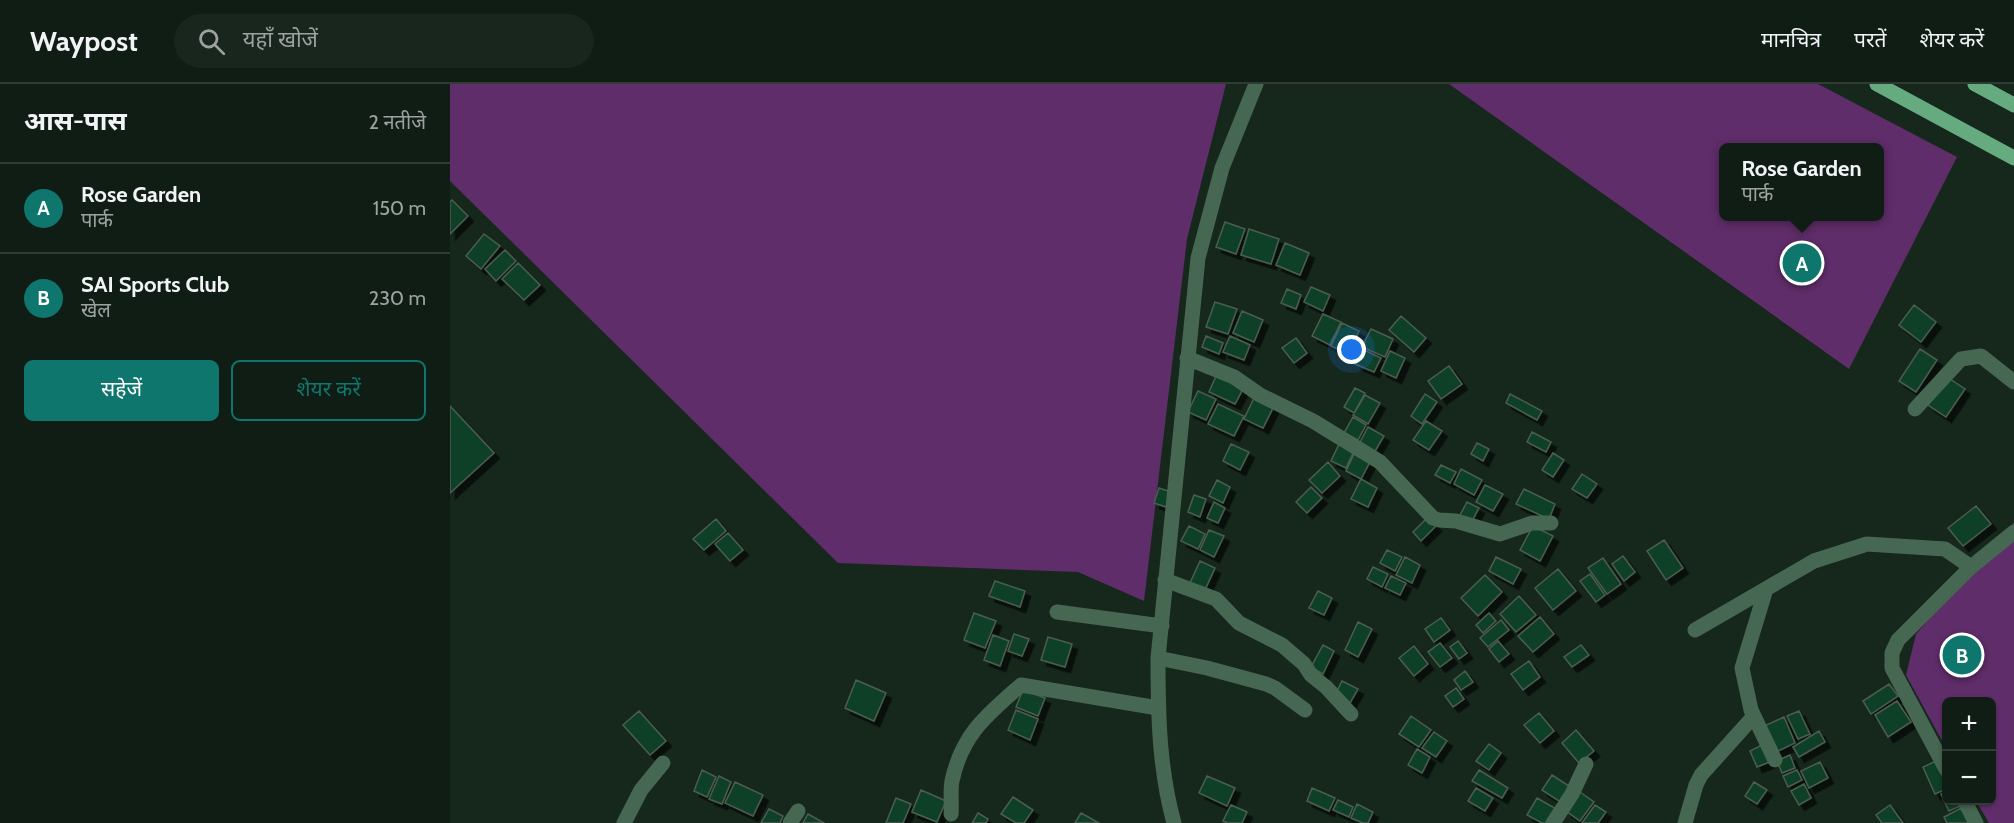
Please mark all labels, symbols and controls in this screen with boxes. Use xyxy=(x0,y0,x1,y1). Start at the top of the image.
search box xyxy=(174,14,594,68)
text: Waypost xyxy=(30,24,138,58)
icon: search xyxy=(195,25,228,58)
text: यहाँ खोजें xyxy=(243,26,318,53)
text: मानचित्र xyxy=(1761,27,1821,52)
text: परतें xyxy=(1854,27,1887,52)
text: शेयर करें xyxy=(1920,27,1984,52)
text: आस-पास xyxy=(24,105,127,137)
text: 2 नतीजे xyxy=(369,110,426,134)
popup xyxy=(1719,143,1884,221)
text: Rose Garden xyxy=(1741,155,1862,182)
text: Rose Garden xyxy=(81,181,201,208)
text: पार्क xyxy=(1741,182,1773,206)
text: A xyxy=(37,196,50,220)
text: 150 m xyxy=(373,196,426,220)
text: पार्क xyxy=(81,208,113,232)
pin: A xyxy=(1782,240,1822,285)
text: SAI Sports Club xyxy=(81,271,229,298)
text: B xyxy=(37,286,50,310)
text: 230 m xyxy=(369,286,426,310)
text: खेल xyxy=(81,298,111,322)
your location xyxy=(1337,335,1366,364)
button: सहेजें xyxy=(24,360,219,421)
button: शेयर करें xyxy=(231,360,426,421)
pin: B xyxy=(1942,632,1982,678)
map controls xyxy=(1942,697,1996,805)
button: + xyxy=(1942,697,1996,751)
button: − xyxy=(1942,751,1996,805)

